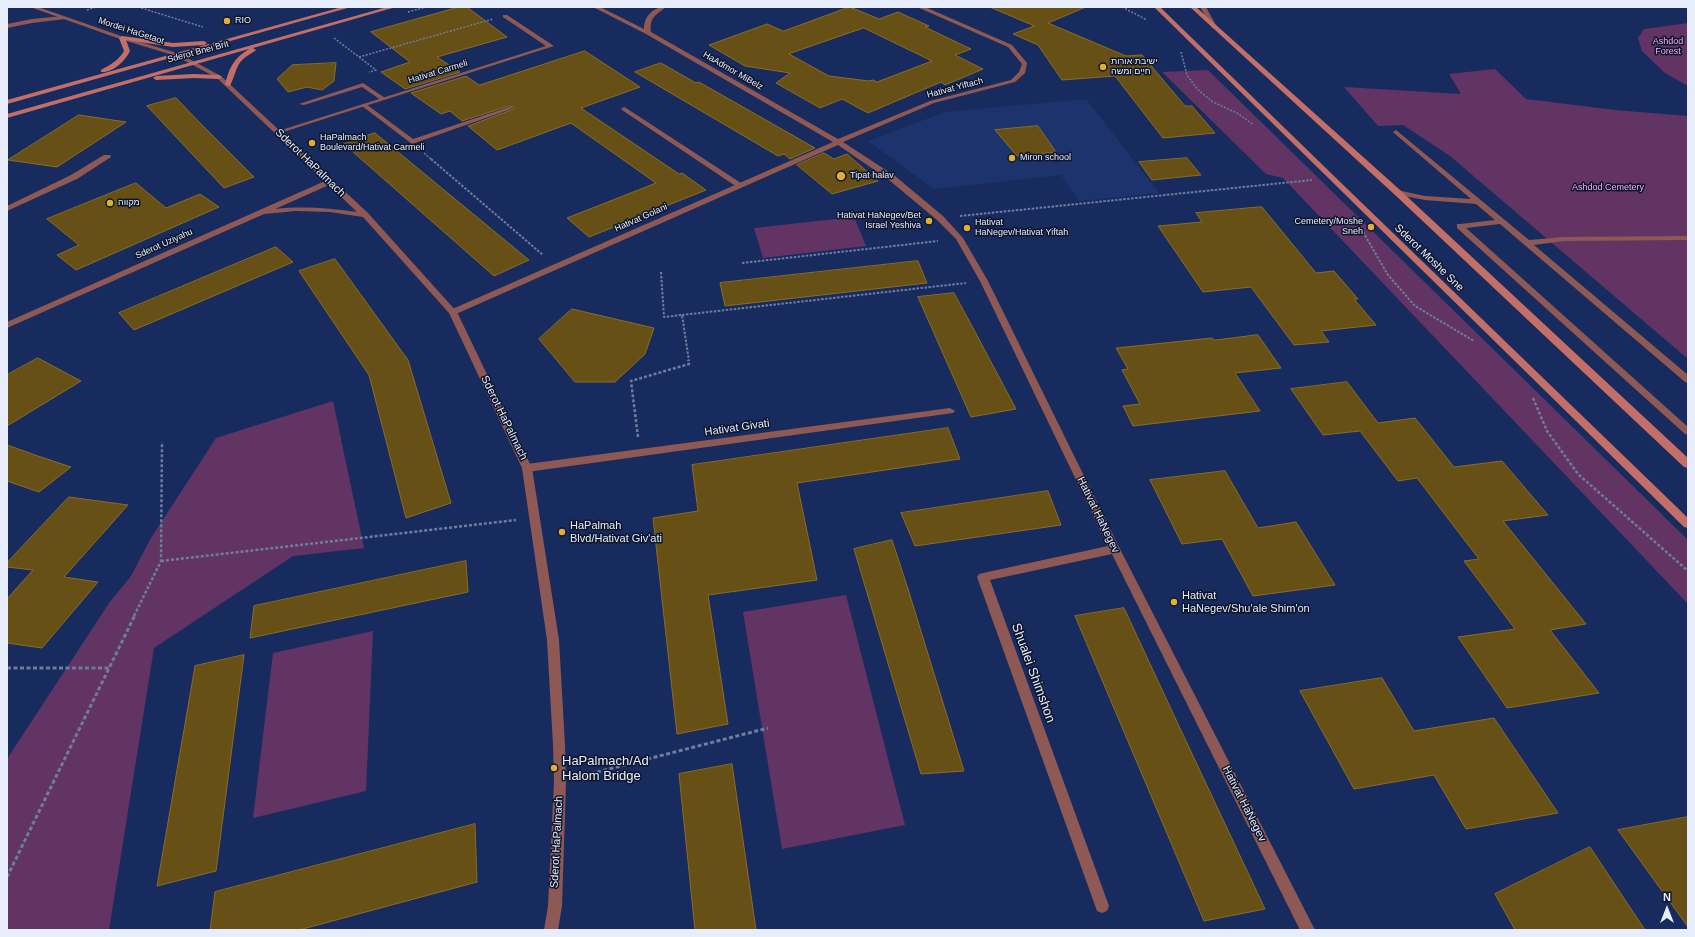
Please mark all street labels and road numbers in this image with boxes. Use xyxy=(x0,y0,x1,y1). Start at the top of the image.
street label: Mordei HaGetaot xyxy=(97,15,165,47)
street label: Sderot Bnei Brit xyxy=(166,39,230,65)
street label: HaAdmor MiBelz xyxy=(701,49,765,93)
street label: Hativat Carmeli xyxy=(407,58,469,86)
street label: Hativat Yiftach xyxy=(926,75,984,101)
street label: Sderot HaPalmach xyxy=(272,126,348,200)
street label: Hativat Golani xyxy=(613,202,669,234)
street label: Sderot Moshe Sne xyxy=(1392,222,1466,294)
street label: Sderot Uziyahu xyxy=(134,227,194,261)
street label: Sderot HaPalmach xyxy=(478,374,530,462)
street label: Hativat Givati xyxy=(704,417,770,439)
street label: Hativat HaNegev xyxy=(1074,475,1122,555)
street label: Shualei Shimshon xyxy=(1008,621,1058,725)
street label: Hativat HaNegev xyxy=(1219,764,1269,844)
street label: Sderot HaPalmach xyxy=(548,796,566,888)

